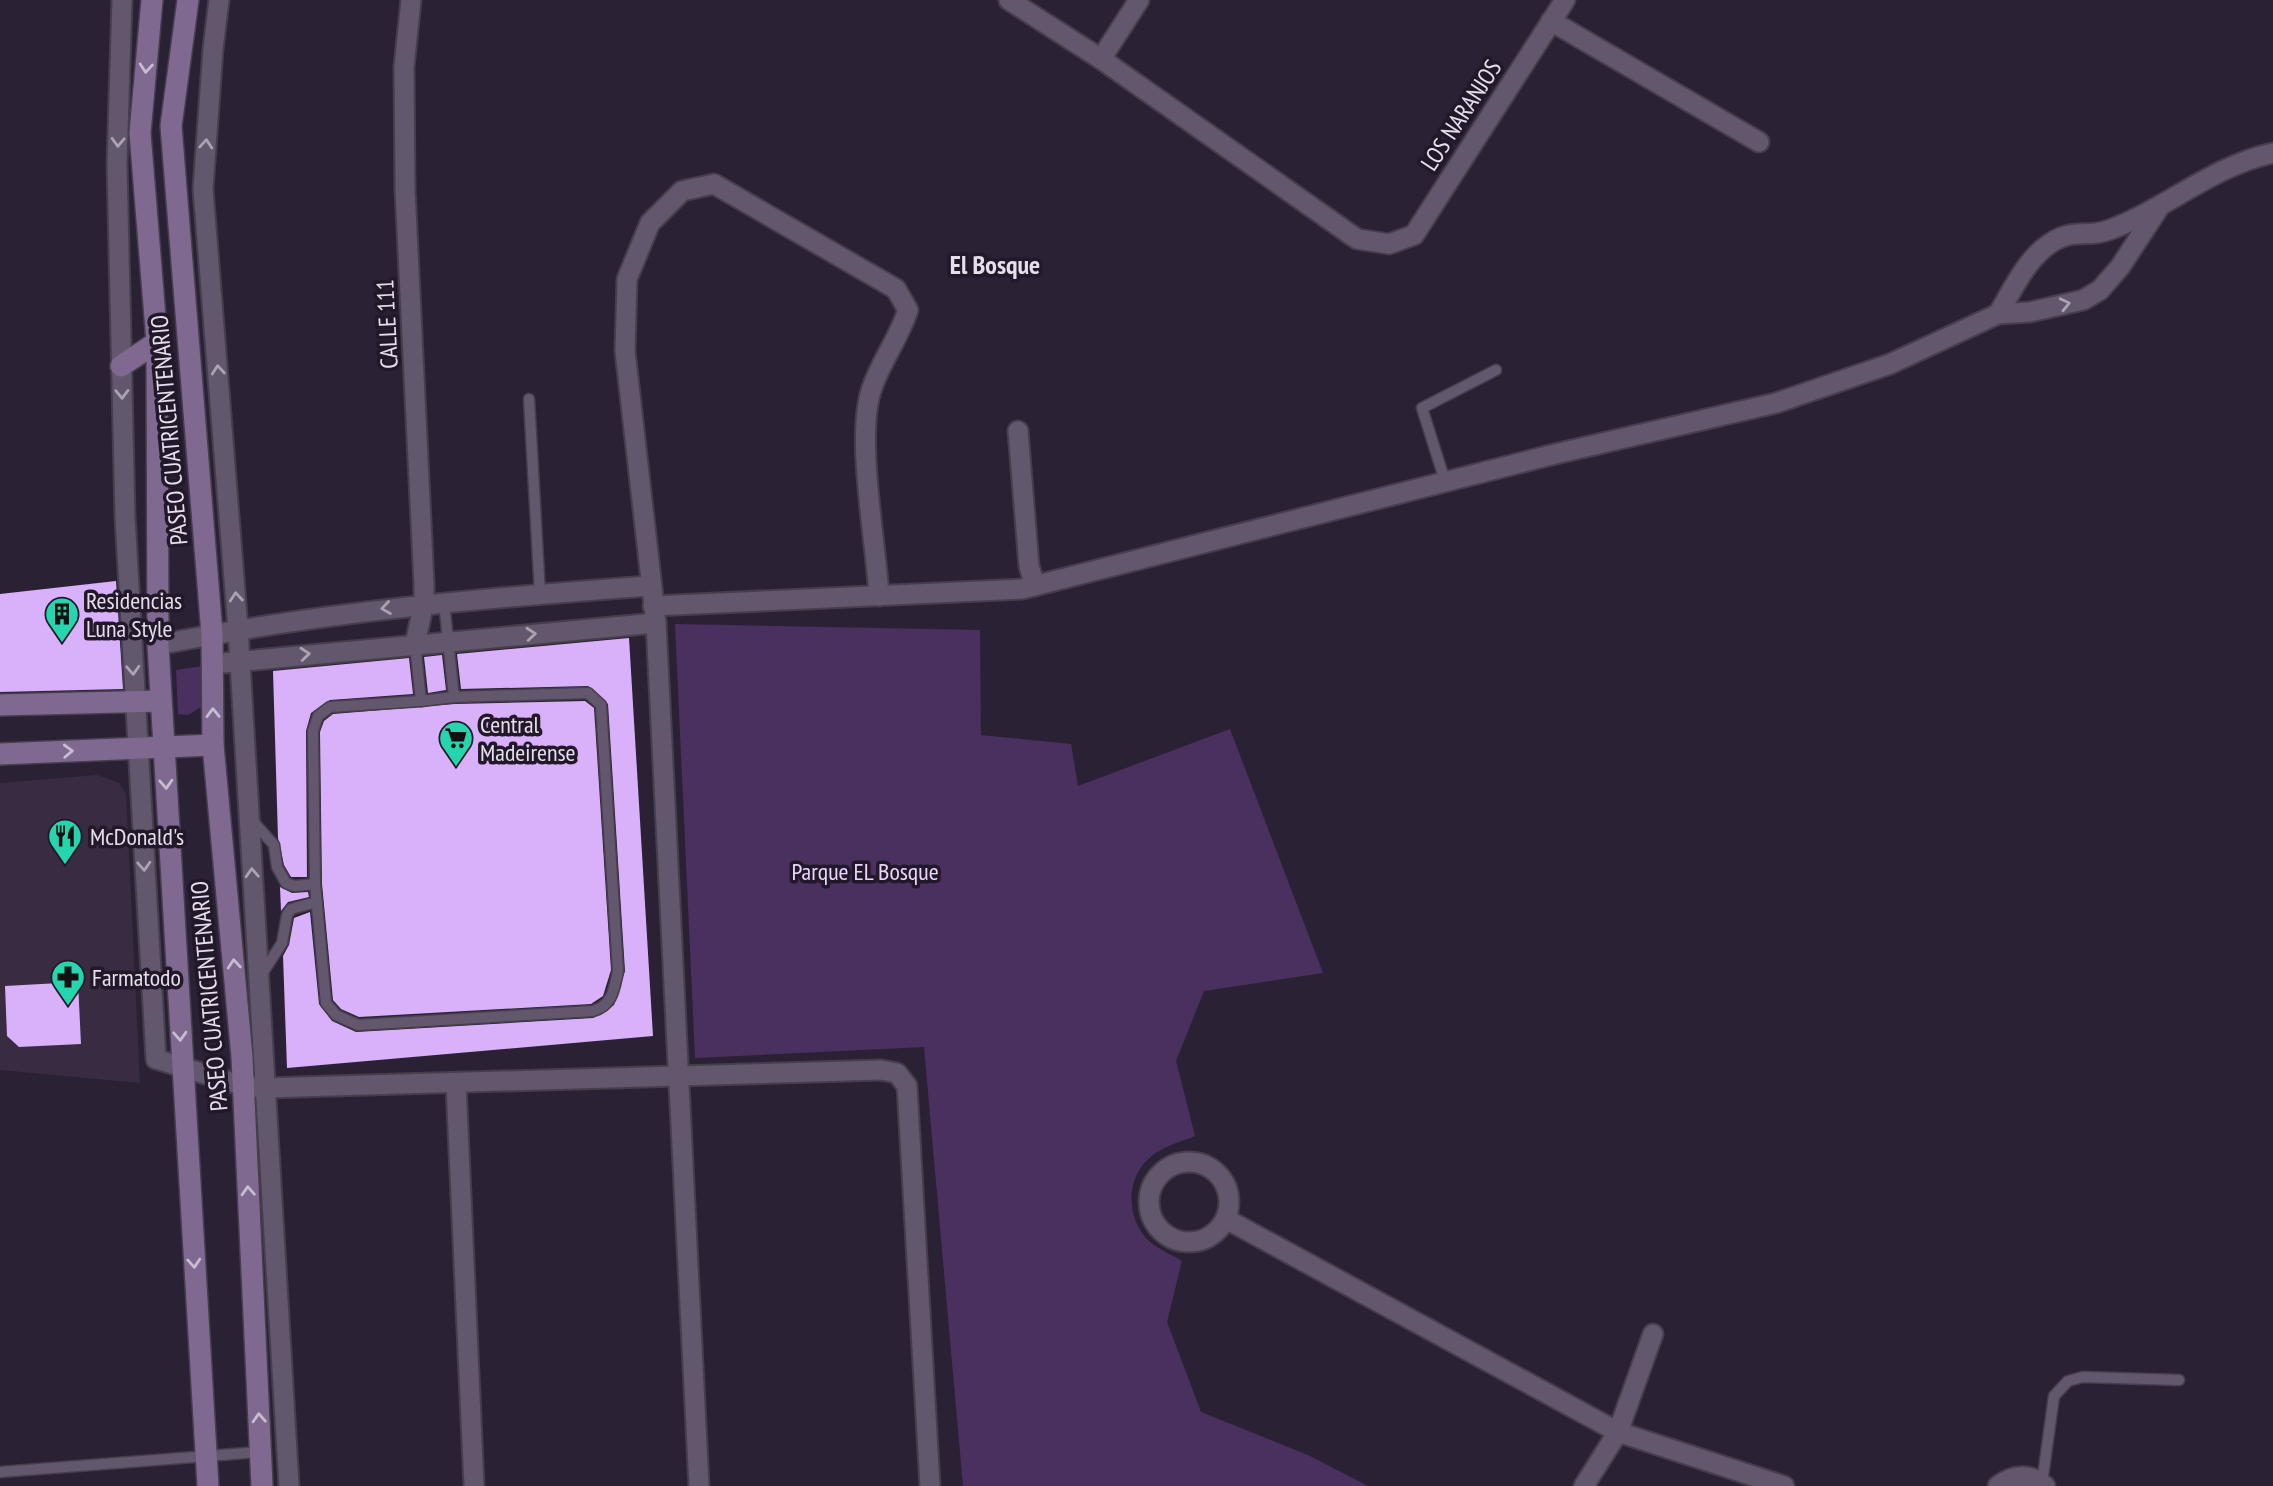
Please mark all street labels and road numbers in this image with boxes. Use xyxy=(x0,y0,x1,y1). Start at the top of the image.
street label: LOS NARANJOS xyxy=(1414,54,1508,176)
street label: CALLE 111 xyxy=(369,279,405,369)
street label: PASEO CUATRICENTENARIO xyxy=(143,314,195,546)
street label: PASEO CUATRICENTENARIO xyxy=(183,880,235,1112)

